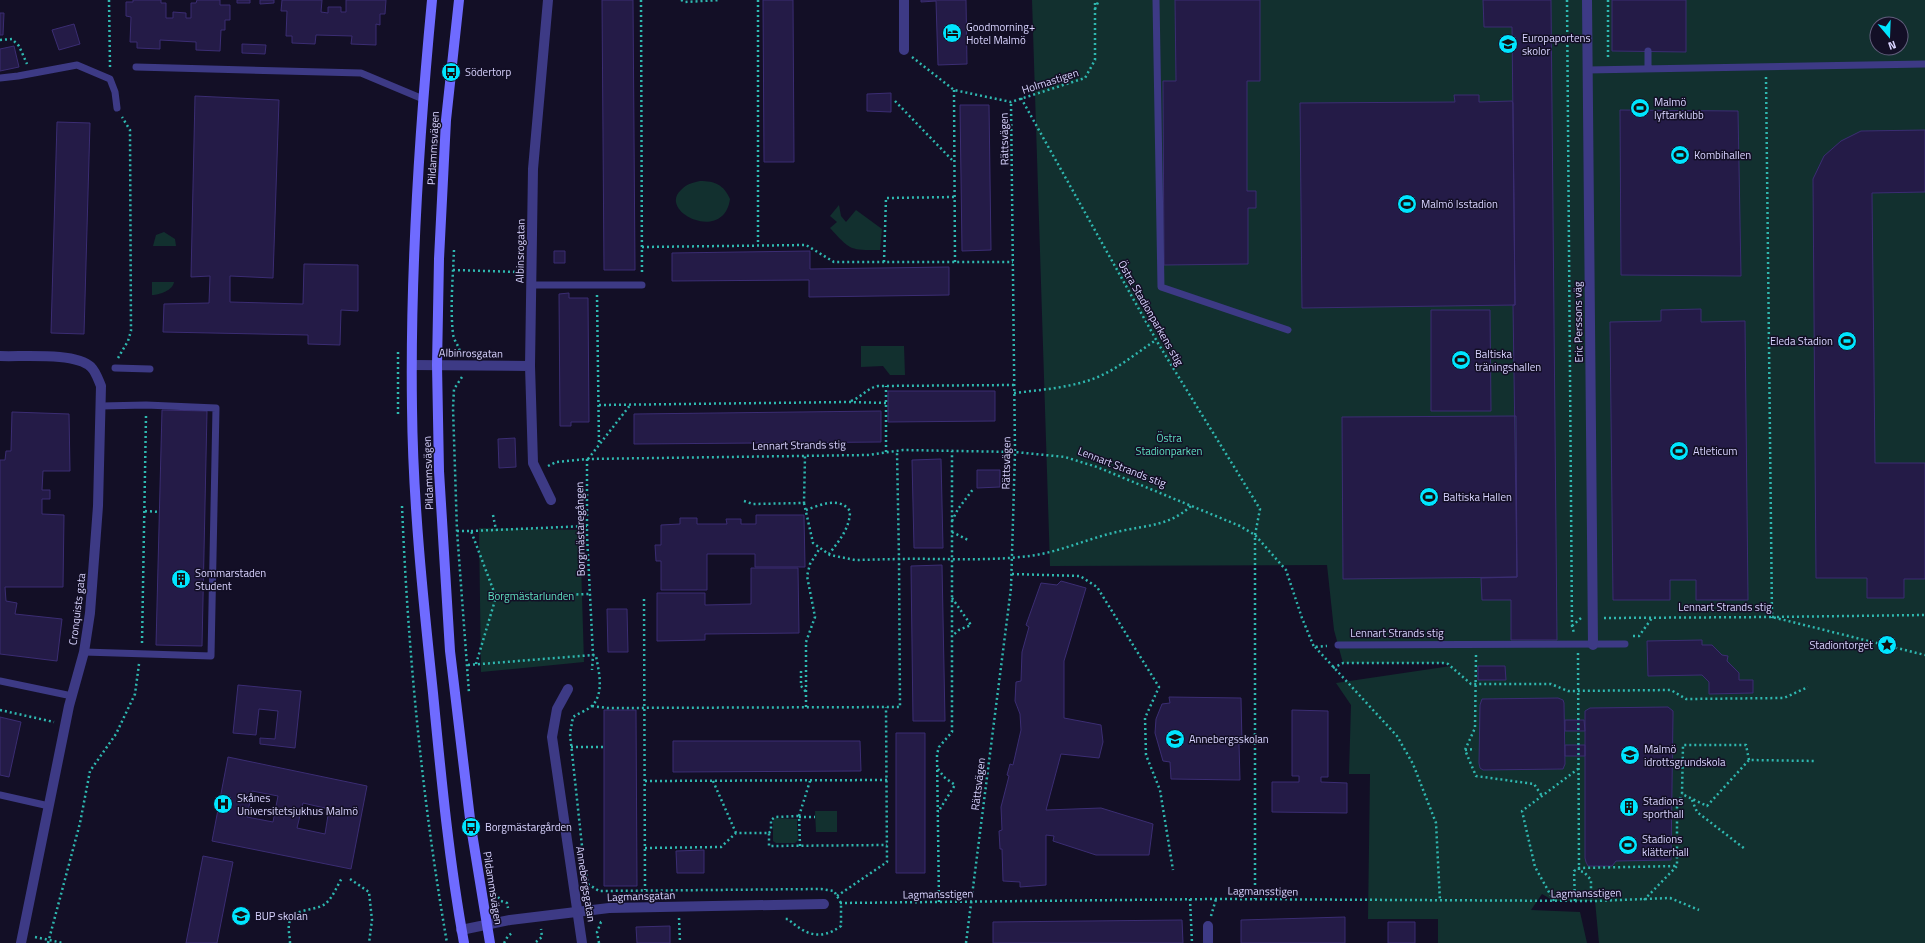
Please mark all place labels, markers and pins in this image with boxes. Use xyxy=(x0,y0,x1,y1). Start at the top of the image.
place label: Goodmorning+ Hotel Malmö xyxy=(966,19,1035,48)
hotel icon: Goodmorning+ Hotel Malmö xyxy=(941,22,963,44)
place label: Europaportens skolor xyxy=(1522,30,1591,59)
school or university icon: Europaportens skolor xyxy=(1497,33,1519,55)
bus stop icon: Södertorp xyxy=(440,61,462,83)
place label: Södertorp xyxy=(465,64,511,80)
place label: Malmö lyftarklubb xyxy=(1654,94,1704,123)
sports icon: Malmö lyftarklubb xyxy=(1629,97,1651,119)
sports icon: Kombihallen xyxy=(1669,144,1691,166)
place label: Kombihallen xyxy=(1694,147,1751,163)
sports icon: Malmö Isstadion xyxy=(1396,193,1418,215)
place label: Malmö Isstadion xyxy=(1421,196,1498,212)
sports icon: Eleda Stadion xyxy=(1836,330,1858,352)
place label: Eleda Stadion xyxy=(1770,333,1833,349)
place label: Baltiska träningshallen xyxy=(1475,346,1541,375)
sports icon: Baltiska träningshallen xyxy=(1450,349,1472,371)
sports icon: Atleticum xyxy=(1668,440,1690,462)
place label: Atleticum xyxy=(1693,443,1737,459)
sports icon: Baltiska Hallen xyxy=(1418,486,1440,508)
place label: Baltiska Hallen xyxy=(1443,489,1512,505)
place label: Sommarstaden Student xyxy=(195,565,266,594)
building icon: Sommarstaden Student xyxy=(170,568,192,590)
place icon: Stadiontorget xyxy=(1876,634,1898,656)
place label: Stadiontorget xyxy=(1809,637,1873,653)
school or university icon: Annebergsskolan xyxy=(1164,728,1186,750)
place label: Annebergsskolan xyxy=(1189,731,1269,747)
place label: Malmö idrottsgrundskola xyxy=(1644,741,1726,770)
school or university icon: Malmö idrottsgrundskola xyxy=(1619,744,1641,766)
place label: Skånes Universitetsjukhus Malmö xyxy=(237,790,358,819)
hospital icon: Skånes Universitetsjukhus Malmö xyxy=(212,793,234,815)
place label: Stadions sporthall xyxy=(1643,793,1684,822)
building icon: Stadions sporthall xyxy=(1618,796,1640,818)
bus stop icon: Borgmästargården xyxy=(460,816,482,838)
place label: Borgmästargården xyxy=(485,819,572,835)
place label: Stadions klätterhall xyxy=(1642,831,1689,860)
sports icon: Stadions klätterhall xyxy=(1617,834,1639,856)
school or university icon: BUP skolan xyxy=(230,905,252,927)
place label: BUP skolan xyxy=(255,908,308,924)

